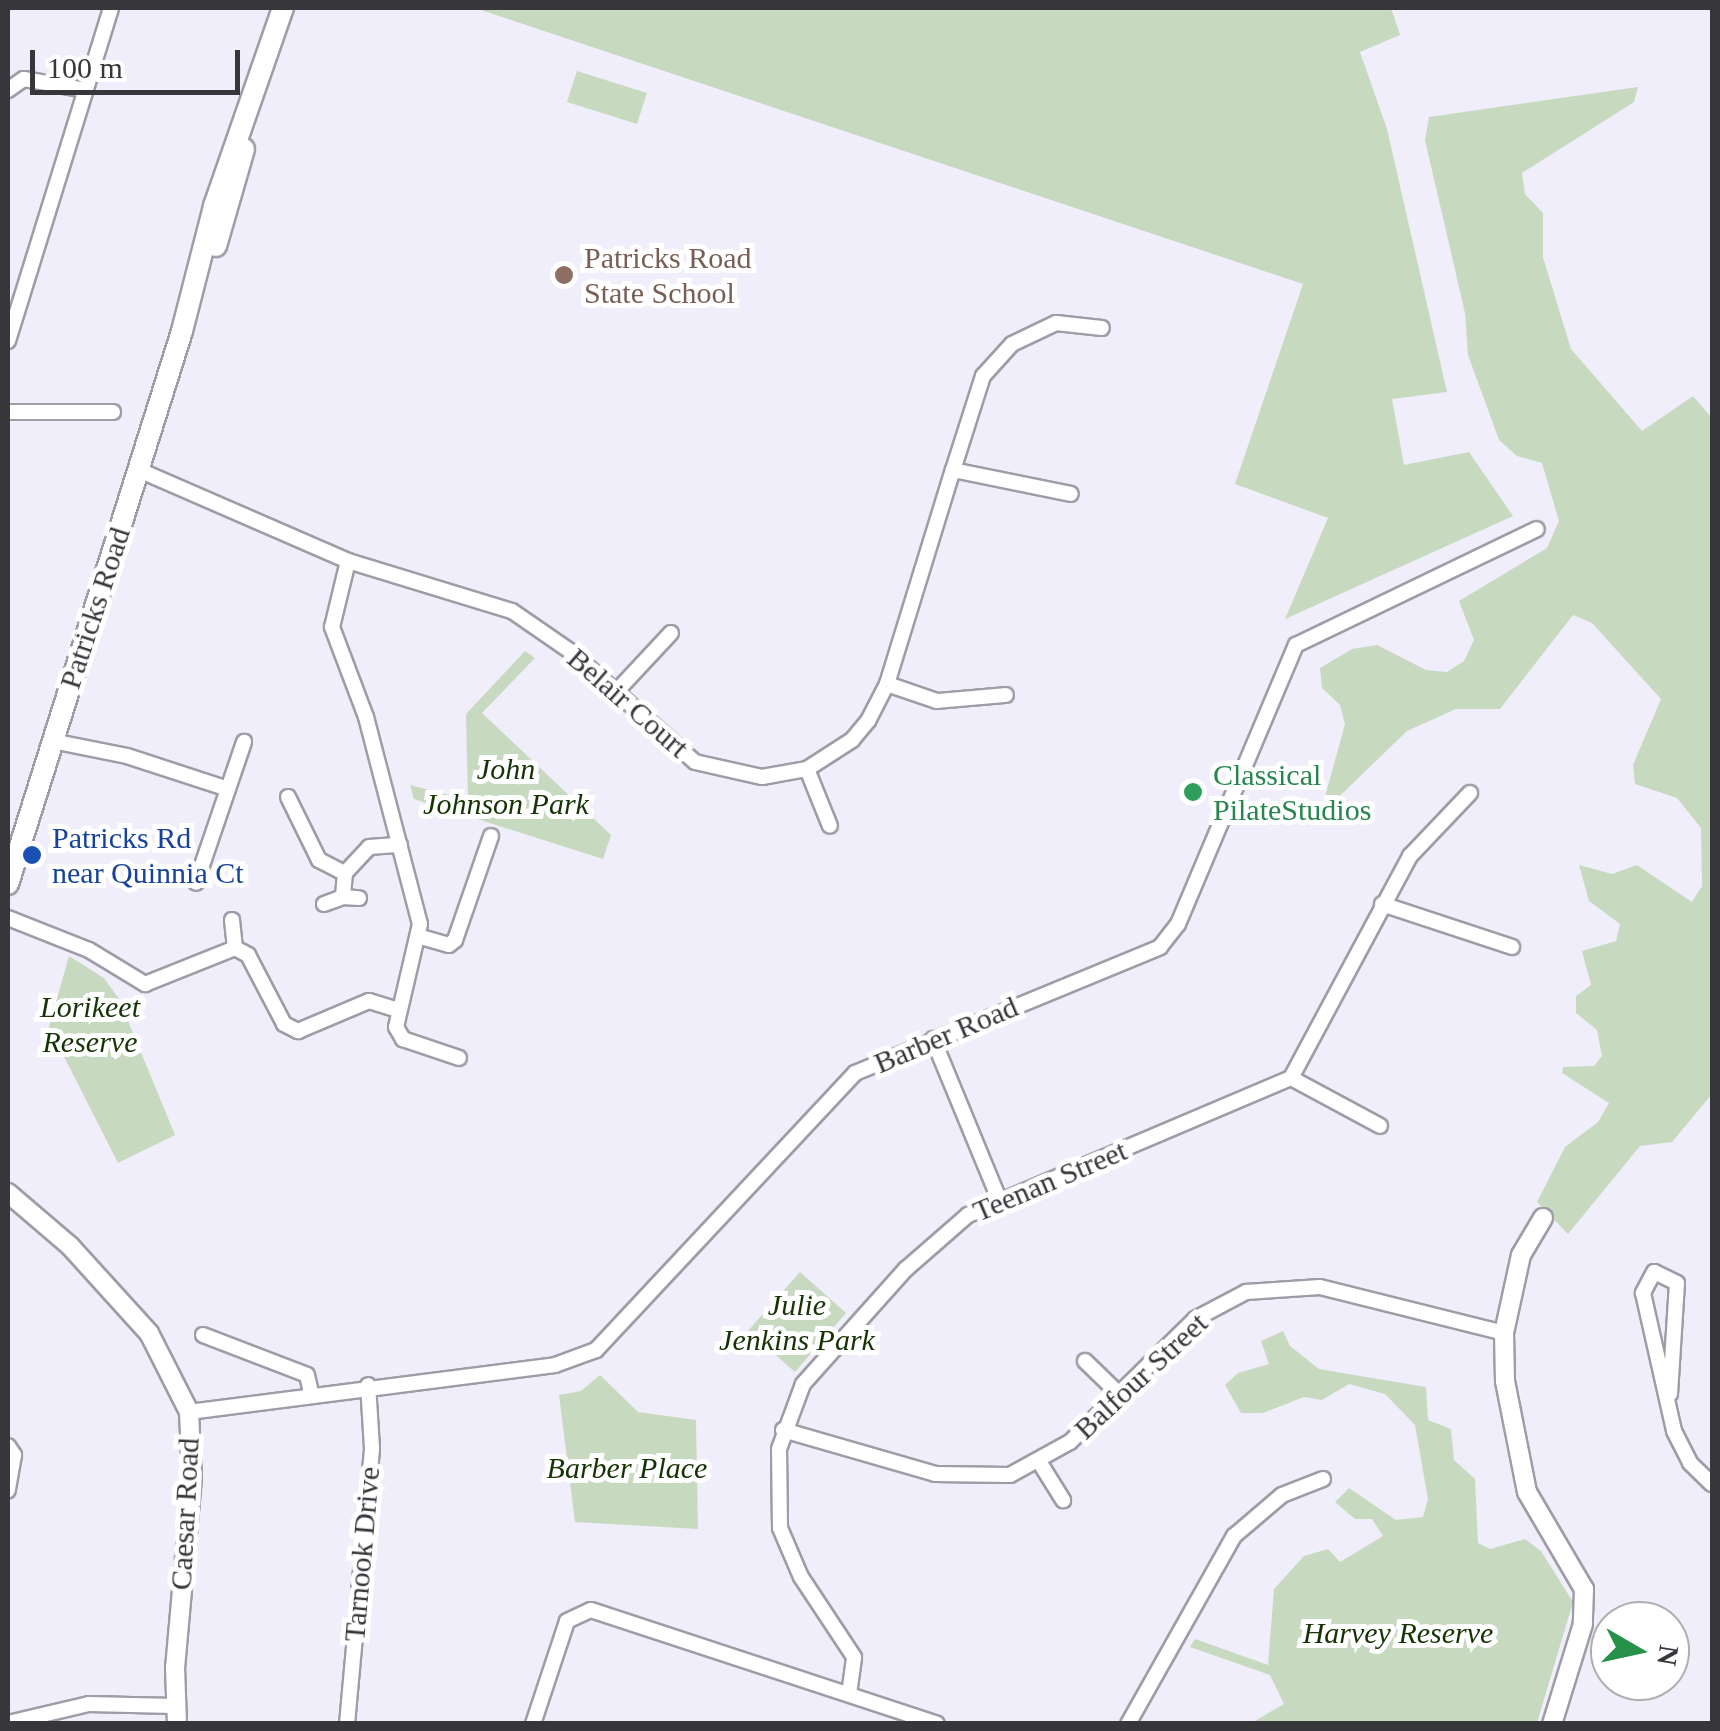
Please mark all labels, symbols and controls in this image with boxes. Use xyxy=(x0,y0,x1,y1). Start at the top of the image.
scale bar xyxy=(35,30,245,92)
text: 100 m xyxy=(47,51,123,84)
place label: Patricks Road State School xyxy=(584,240,751,310)
marker: Patricks Road State School xyxy=(553,264,575,286)
street label: Patricks Road xyxy=(52,523,138,693)
street label: Belair Court xyxy=(560,640,696,766)
park label: John Johnson Park xyxy=(423,751,589,822)
place label: Classical PilateStudios xyxy=(1213,757,1371,828)
marker: Classical PilateStudios xyxy=(1182,781,1204,803)
place label: Patricks Rd near Quinnia Ct xyxy=(52,820,244,890)
marker: Patricks Rd near Quinnia Ct xyxy=(21,844,43,866)
park label: Lorikeet Reserve xyxy=(40,989,140,1060)
street label: Barber Road xyxy=(869,989,1023,1081)
street label: Teenan Street xyxy=(968,1132,1132,1230)
park label: Julie Jenkins Park xyxy=(719,1287,875,1358)
street label: Balfour Street xyxy=(1067,1305,1215,1447)
street label: Caesar Road xyxy=(163,1437,207,1591)
park label: Barber Place xyxy=(547,1450,707,1486)
street label: Tarnook Drive xyxy=(336,1465,388,1643)
north arrow xyxy=(1590,1601,1690,1701)
park label: Harvey Reserve xyxy=(1303,1615,1493,1651)
text: N xyxy=(1651,1643,1685,1668)

